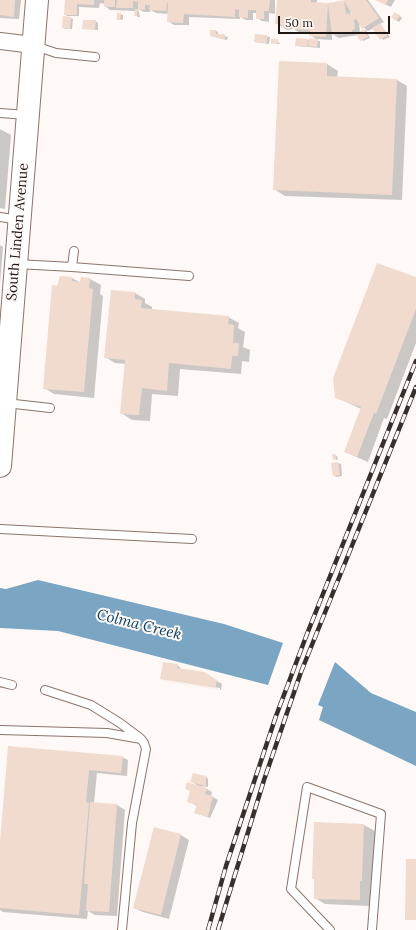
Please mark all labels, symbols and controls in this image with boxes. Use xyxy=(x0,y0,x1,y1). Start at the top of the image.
scale bar xyxy=(280,8,392,34)
text: 50 m xyxy=(285,15,313,30)
street label: South Linden Avenue xyxy=(4,162,32,302)
water label: Colma Creek xyxy=(95,606,183,644)

